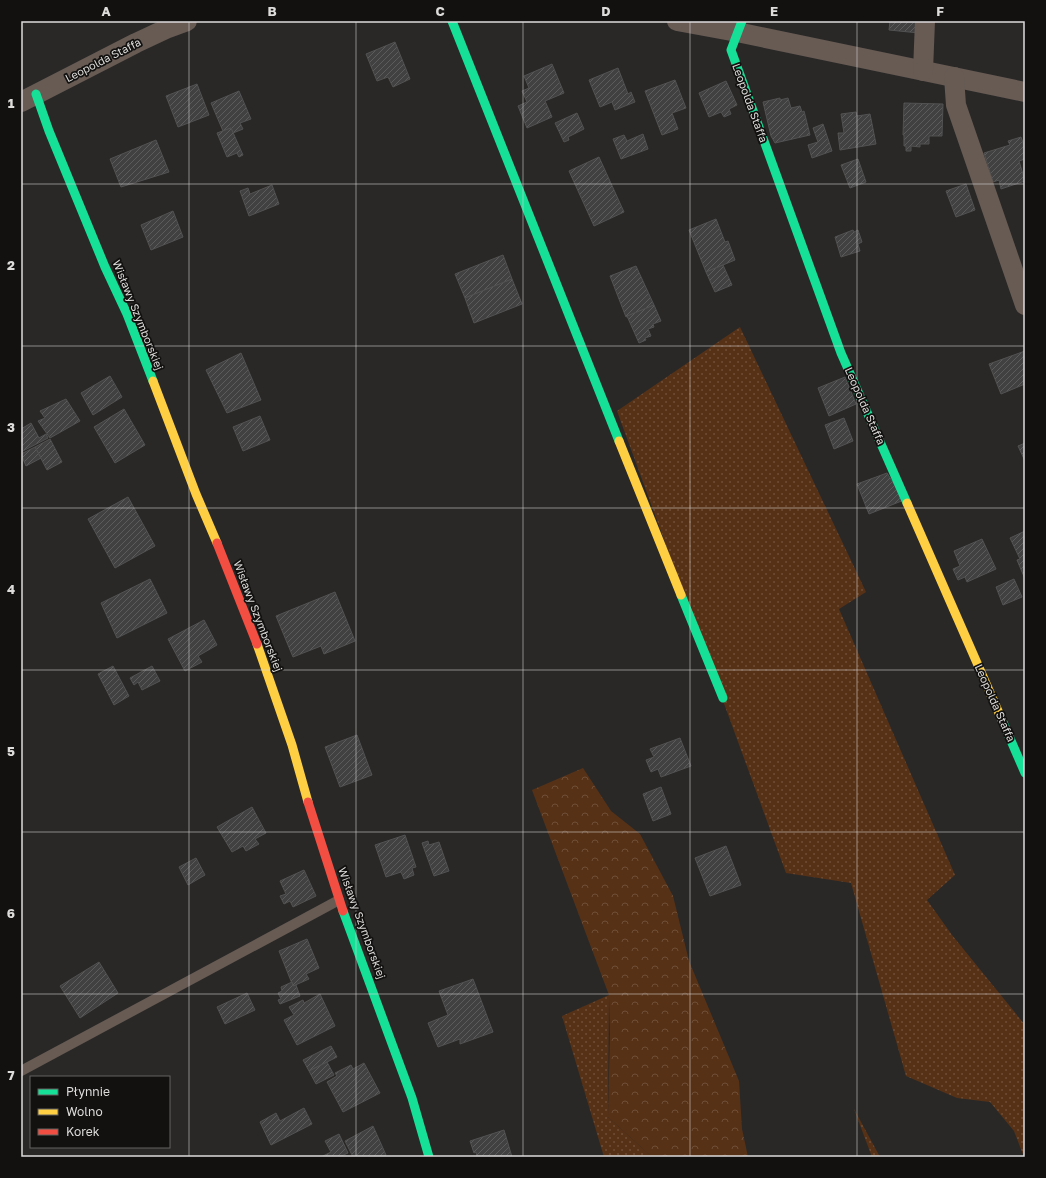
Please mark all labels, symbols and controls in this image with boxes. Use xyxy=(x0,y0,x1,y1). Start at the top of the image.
text: A xyxy=(101,3,111,19)
text: B xyxy=(267,3,277,19)
text: C xyxy=(435,3,445,19)
text: D xyxy=(601,3,611,19)
text: E xyxy=(770,3,778,19)
text: F xyxy=(936,3,944,19)
street label: Leopolda Staffa xyxy=(63,35,143,84)
street label: Leopolda Staffa xyxy=(730,62,771,144)
text: 1 xyxy=(8,95,15,111)
text: 2 xyxy=(7,257,15,273)
street label: Wisławy Szymborskiej xyxy=(110,258,167,372)
street label: Leopolda Staffa xyxy=(843,365,888,446)
text: 3 xyxy=(7,419,15,435)
street label: Wisławy Szymborskiej xyxy=(231,559,286,673)
text: 4 xyxy=(7,581,15,597)
street label: Leopolda Staffa xyxy=(973,662,1018,743)
text: 5 xyxy=(7,743,15,759)
street label: Wisławy Szymborskiej xyxy=(336,865,389,980)
text: 6 xyxy=(7,905,15,921)
text: 7 xyxy=(7,1067,15,1083)
legend xyxy=(30,1076,170,1148)
text: Płynnie xyxy=(66,1084,110,1099)
text: Wolno xyxy=(66,1104,103,1119)
text: Korek xyxy=(66,1124,100,1139)

